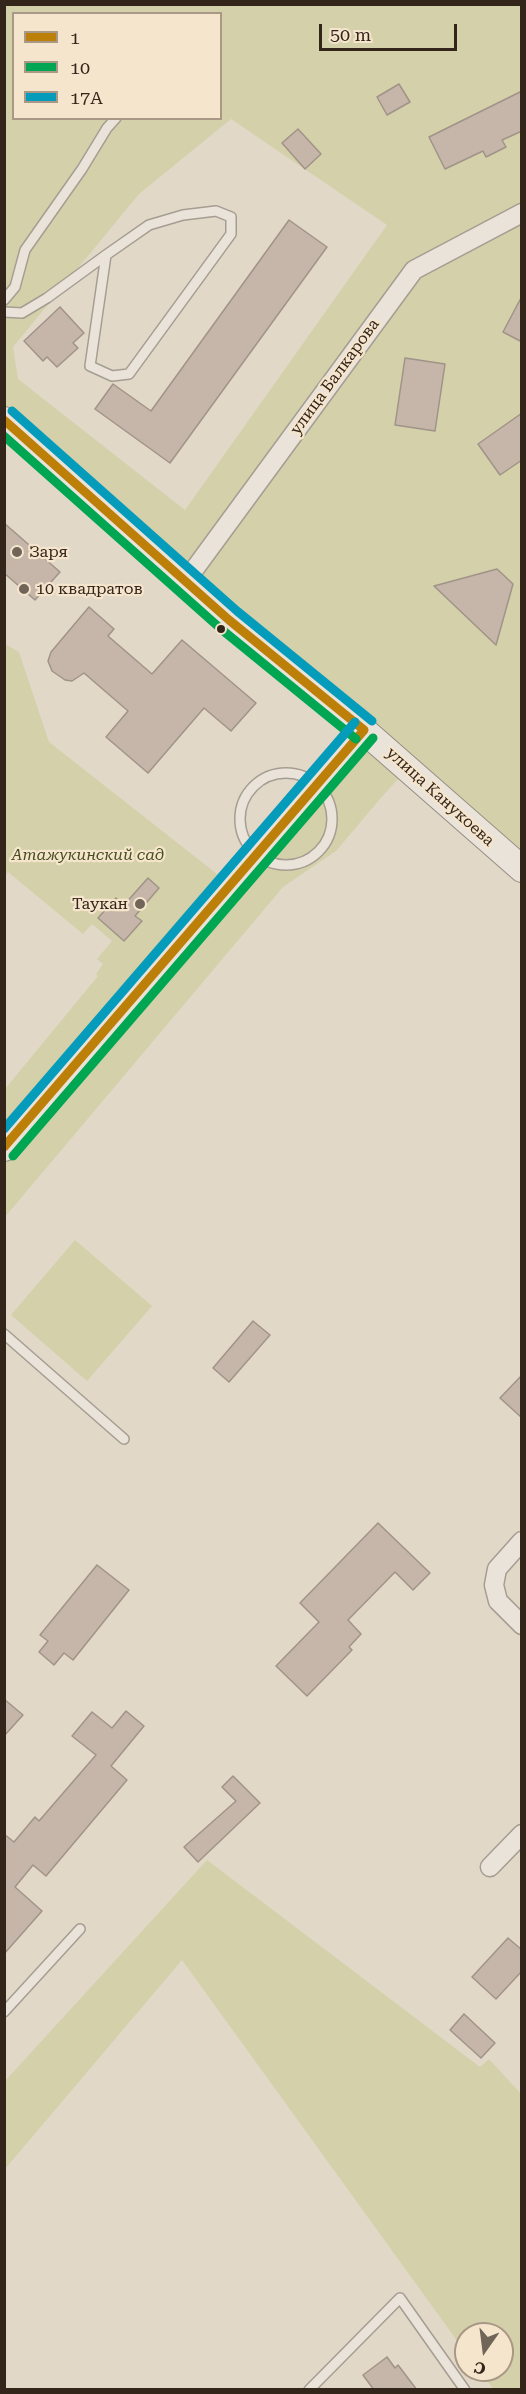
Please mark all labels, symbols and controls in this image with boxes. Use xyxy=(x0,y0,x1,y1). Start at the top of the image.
legend xyxy=(12,12,222,120)
scale bar xyxy=(322,12,460,50)
text: 50 m xyxy=(330,24,371,45)
text: 1 xyxy=(70,27,80,48)
text: 10 xyxy=(70,57,90,78)
text: 17А xyxy=(70,87,103,108)
street label: улица Балкарова xyxy=(287,315,383,439)
place label: Заря xyxy=(29,542,68,562)
marker: Заря xyxy=(10,545,24,559)
place label: 10 квадратов xyxy=(36,579,143,599)
marker: 10 квадратов xyxy=(17,582,31,596)
unlabelled marker xyxy=(215,623,227,635)
street label: улица Канукоева xyxy=(382,743,498,851)
park label: Атажукинский сад xyxy=(12,845,164,865)
place label: Таукан xyxy=(72,894,128,914)
marker: Таукан xyxy=(133,897,147,911)
north arrow xyxy=(454,2322,514,2382)
text: С xyxy=(472,2357,488,2379)

